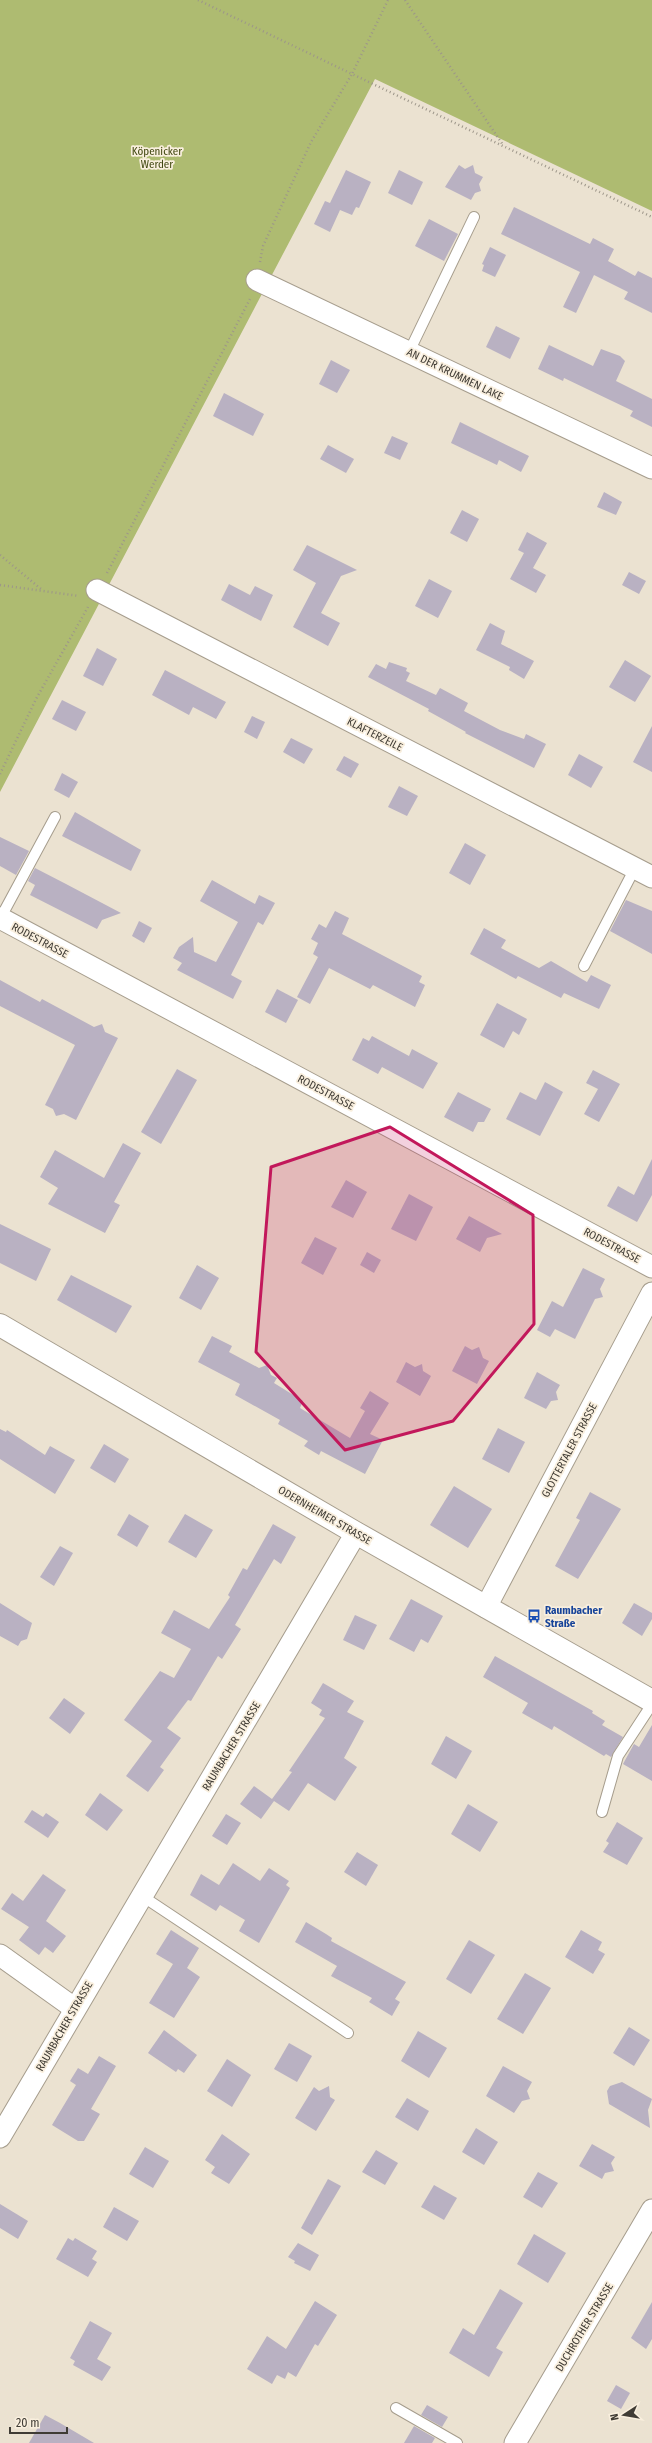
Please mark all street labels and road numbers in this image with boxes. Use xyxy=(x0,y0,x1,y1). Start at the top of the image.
street label: AN DER KRUMMEN LAKE xyxy=(405,346,505,403)
street label: KLAFTERZEILE xyxy=(345,715,405,754)
street label: RODESTRASSE xyxy=(9,920,70,961)
street label: RODESTRASSE xyxy=(295,1072,356,1113)
street label: RODESTRASSE xyxy=(581,1225,642,1266)
street label: GLOTTERTALER STRASSE xyxy=(539,1401,600,1500)
street label: ODERNHEIMER STRASSE xyxy=(276,1483,374,1547)
street label: RAUMBACHER STRASSE xyxy=(200,1699,263,1793)
street label: RAUMBACHER STRASSE xyxy=(33,1979,95,2074)
street label: DUCHROTHER STRASSE xyxy=(553,2281,616,2374)

